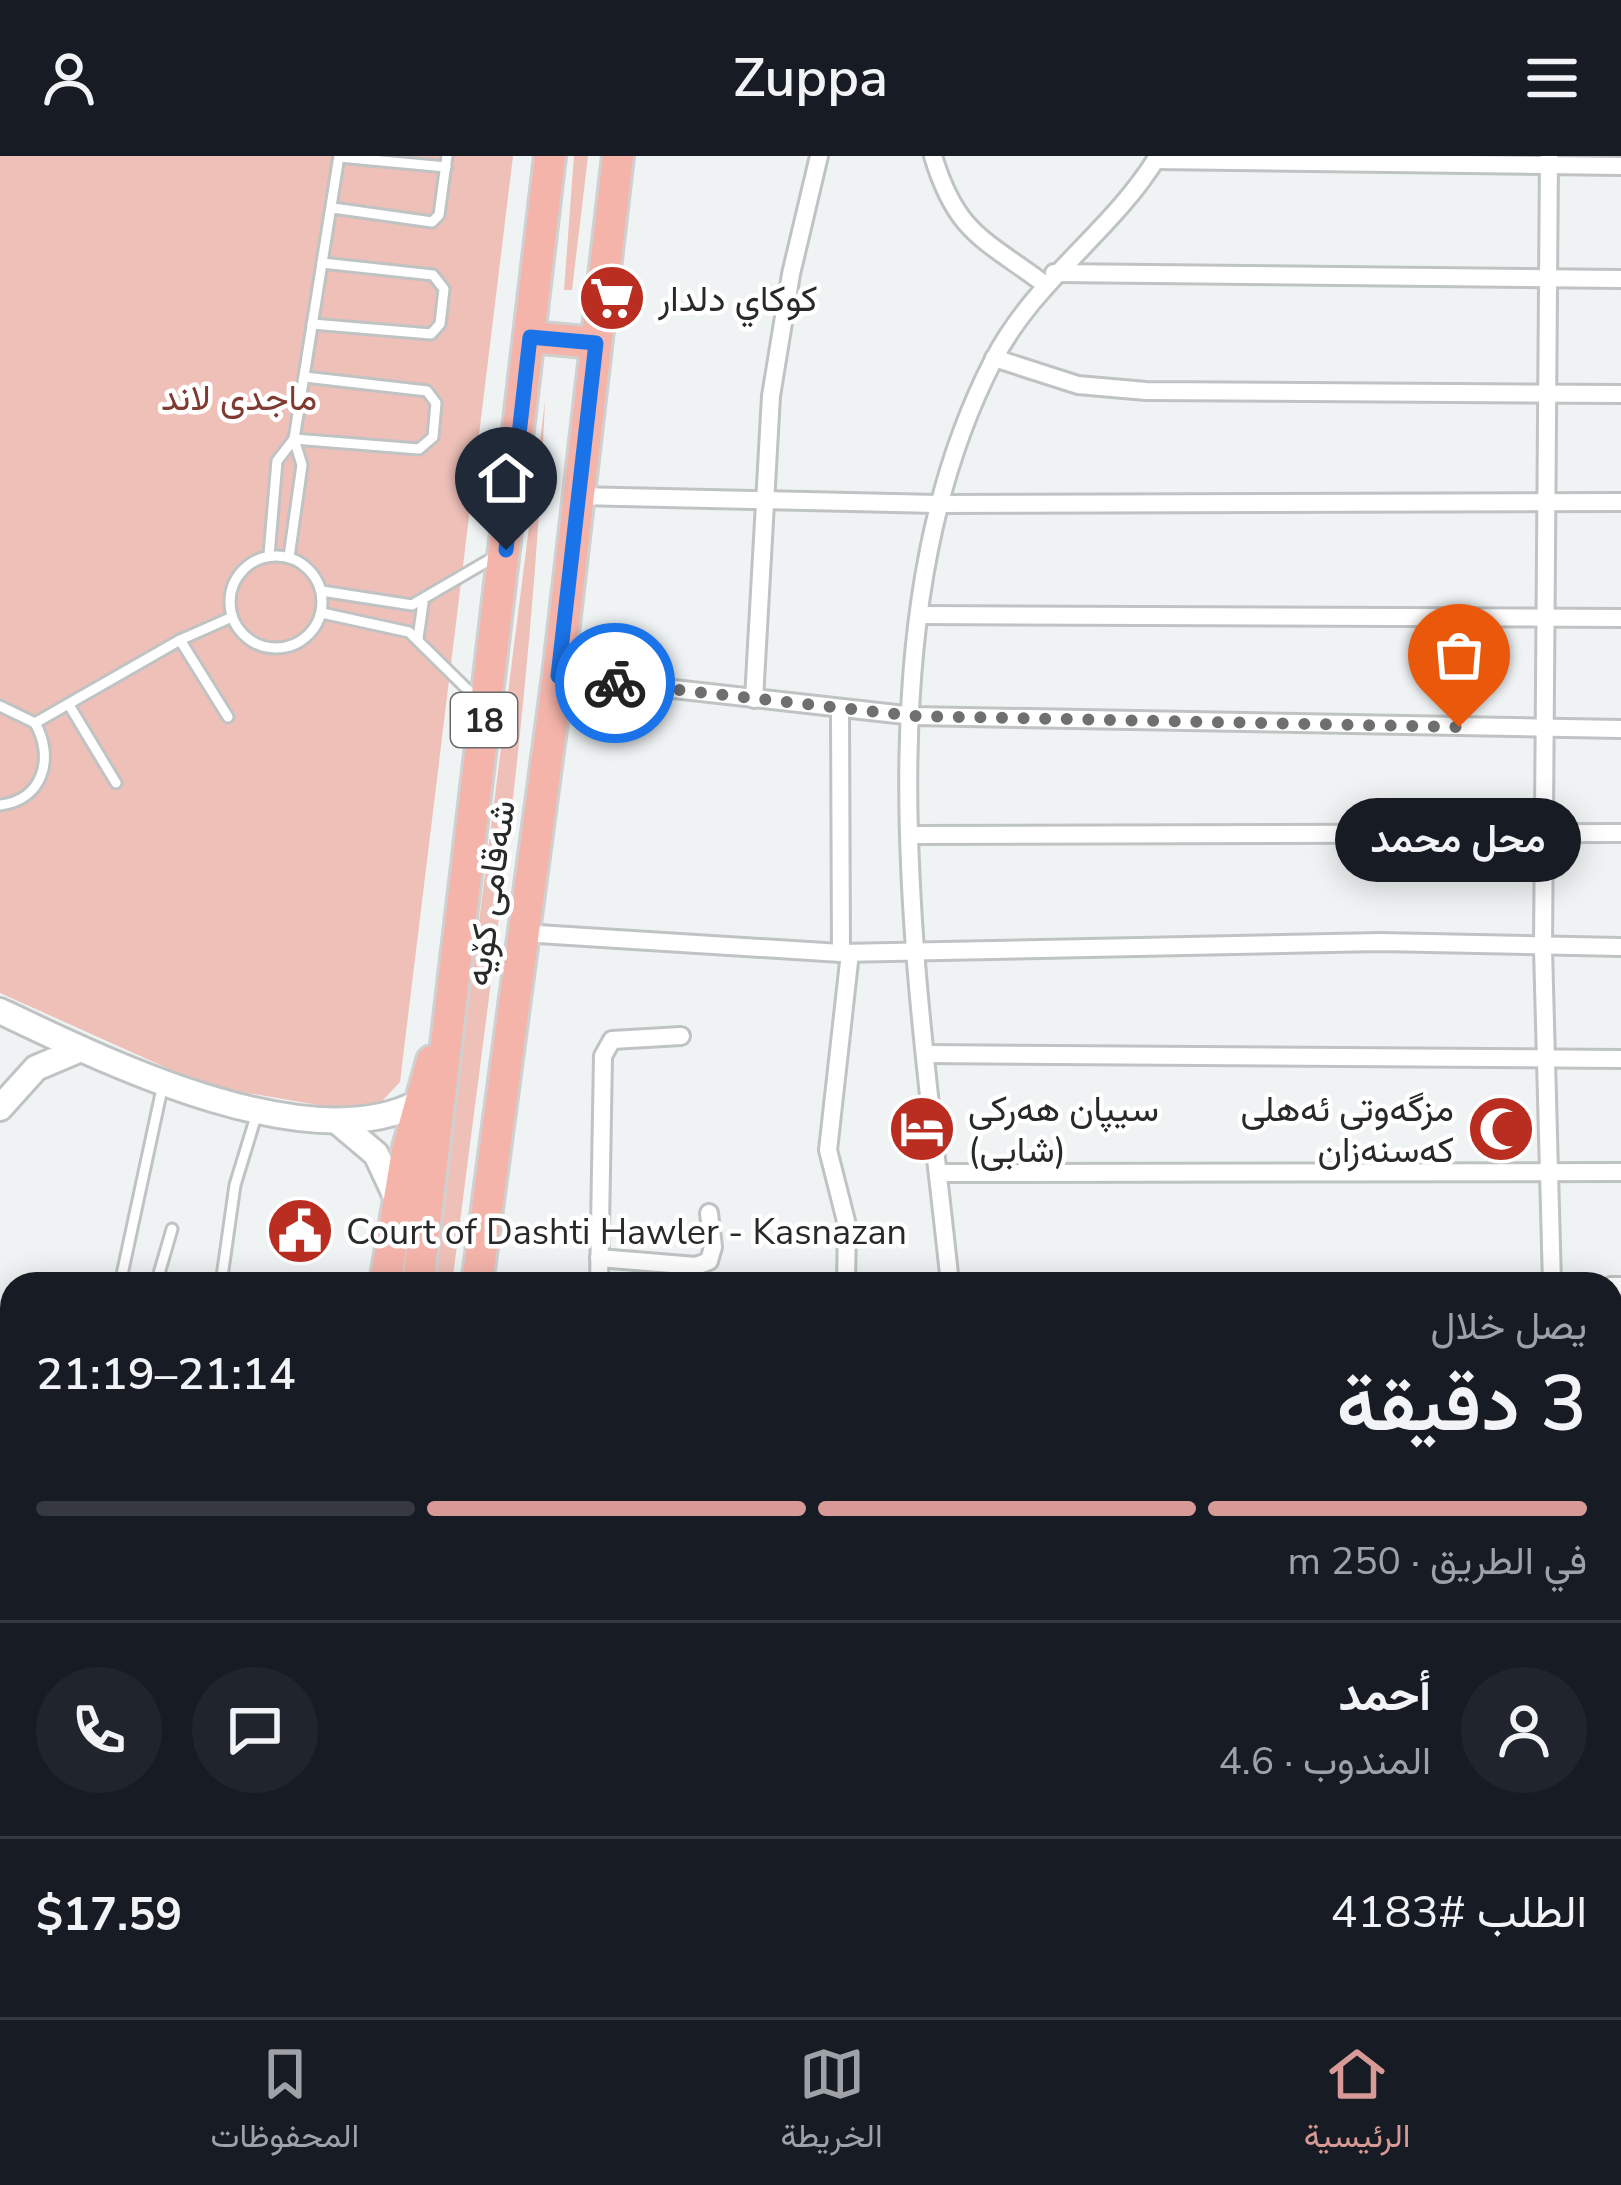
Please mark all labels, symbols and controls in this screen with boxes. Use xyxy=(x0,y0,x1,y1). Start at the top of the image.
text: Zuppa xyxy=(733,41,888,115)
icon: person xyxy=(36,45,102,111)
icon: menu xyxy=(1519,45,1585,111)
supermarket icon: كوكاي دلدار xyxy=(577,263,647,333)
place label: كوكاي دلدار xyxy=(657,275,817,328)
park label: ماجدی لاند xyxy=(161,374,317,423)
pin xyxy=(455,427,557,550)
icon: home xyxy=(473,445,539,511)
pin xyxy=(1408,604,1510,727)
icon: bag xyxy=(1426,622,1492,688)
courier xyxy=(555,623,675,743)
icon: bike xyxy=(582,650,648,716)
road number: 18 xyxy=(451,693,517,747)
street label: شەقامی کۆیە xyxy=(453,797,528,989)
callout: محل محمد xyxy=(1336,799,1582,883)
text: محل محمد xyxy=(1370,813,1546,866)
place label: سیپان هەرکی (شابی) xyxy=(968,1085,1159,1175)
place label: مزگەوتی ئەهلی کەسنەزان xyxy=(1240,1085,1454,1175)
hotel icon: سیپان هەرکی (شابی) xyxy=(887,1094,957,1164)
mosque icon: مزگەوتی ئەهلی کەسنەزان xyxy=(1466,1094,1536,1164)
public building icon: Court of Dashti Hawler - Kasnazan xyxy=(265,1196,335,1266)
place label: Court of Dashti Hawler - Kasnazan xyxy=(346,1208,907,1257)
text: يصل خلال xyxy=(1431,1300,1587,1353)
text: 21:14–21:19 xyxy=(36,1344,296,1405)
text: 3 دقيقة xyxy=(1337,1351,1587,1458)
text: في الطريق · 250 m xyxy=(1287,1535,1587,1588)
text: أحمد xyxy=(1339,1665,1431,1726)
button: phone xyxy=(36,1667,162,1793)
button: chat xyxy=(192,1667,318,1793)
button: person xyxy=(1461,1667,1587,1793)
text: المندوب · 4.6 xyxy=(1218,1735,1431,1788)
text: الطلب #4183 xyxy=(1331,1882,1587,1943)
text: $17.59 xyxy=(36,1885,182,1946)
tab: المحفوظات xyxy=(211,2041,359,2165)
tab: الخريطة xyxy=(780,2041,883,2165)
tab: الرئيسية xyxy=(1304,2041,1410,2165)

